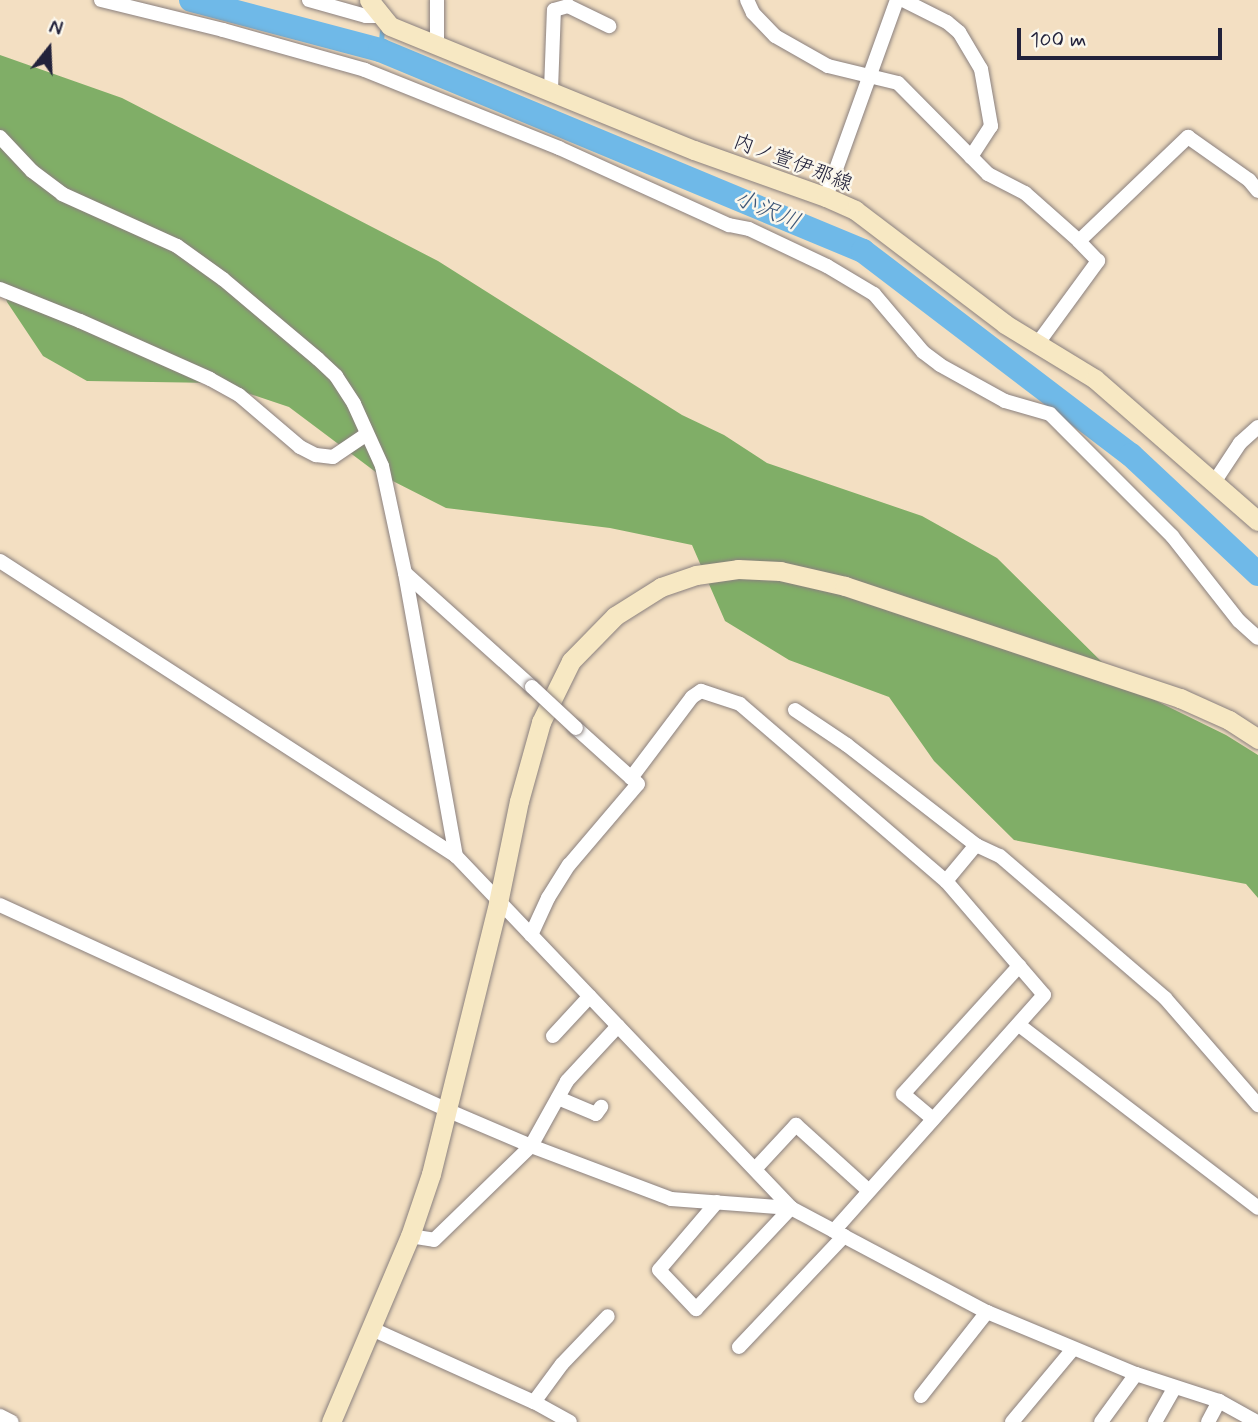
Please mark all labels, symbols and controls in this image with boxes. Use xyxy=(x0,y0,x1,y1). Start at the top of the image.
north arrow xyxy=(14,14,84,84)
scale bar xyxy=(1020,14,1225,58)
text: N xyxy=(46,15,66,42)
text: 100 m xyxy=(1030,26,1086,54)
street label: 内ノ萱伊那線 xyxy=(730,129,856,197)
water label: 小沢川 xyxy=(730,185,804,237)

